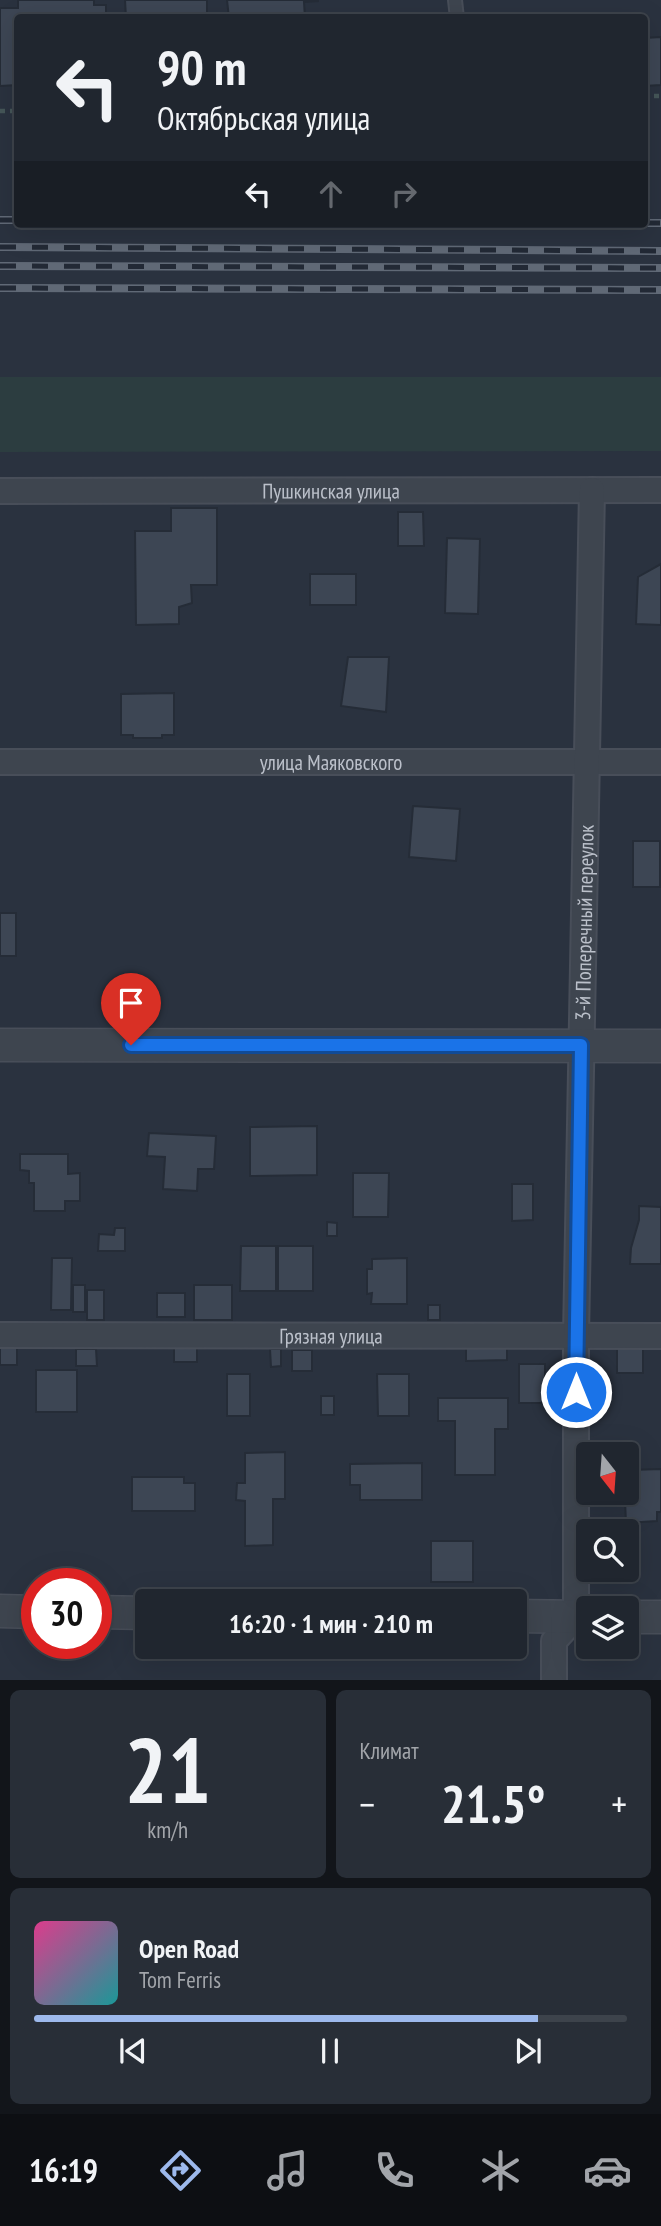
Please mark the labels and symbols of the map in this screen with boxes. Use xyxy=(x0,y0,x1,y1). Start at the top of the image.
street label: Пушкинская улица xyxy=(262,477,400,504)
street label: улица Маяковского xyxy=(260,749,402,776)
street label: 3-й Поперечный переулок xyxy=(568,824,599,1021)
pin xyxy=(101,973,161,1045)
street label: Грязная улица xyxy=(279,1322,383,1349)
position arrow xyxy=(539,1355,613,1429)
north arrow xyxy=(576,1442,639,1505)
speed limit sign: 30 xyxy=(21,1568,112,1659)

